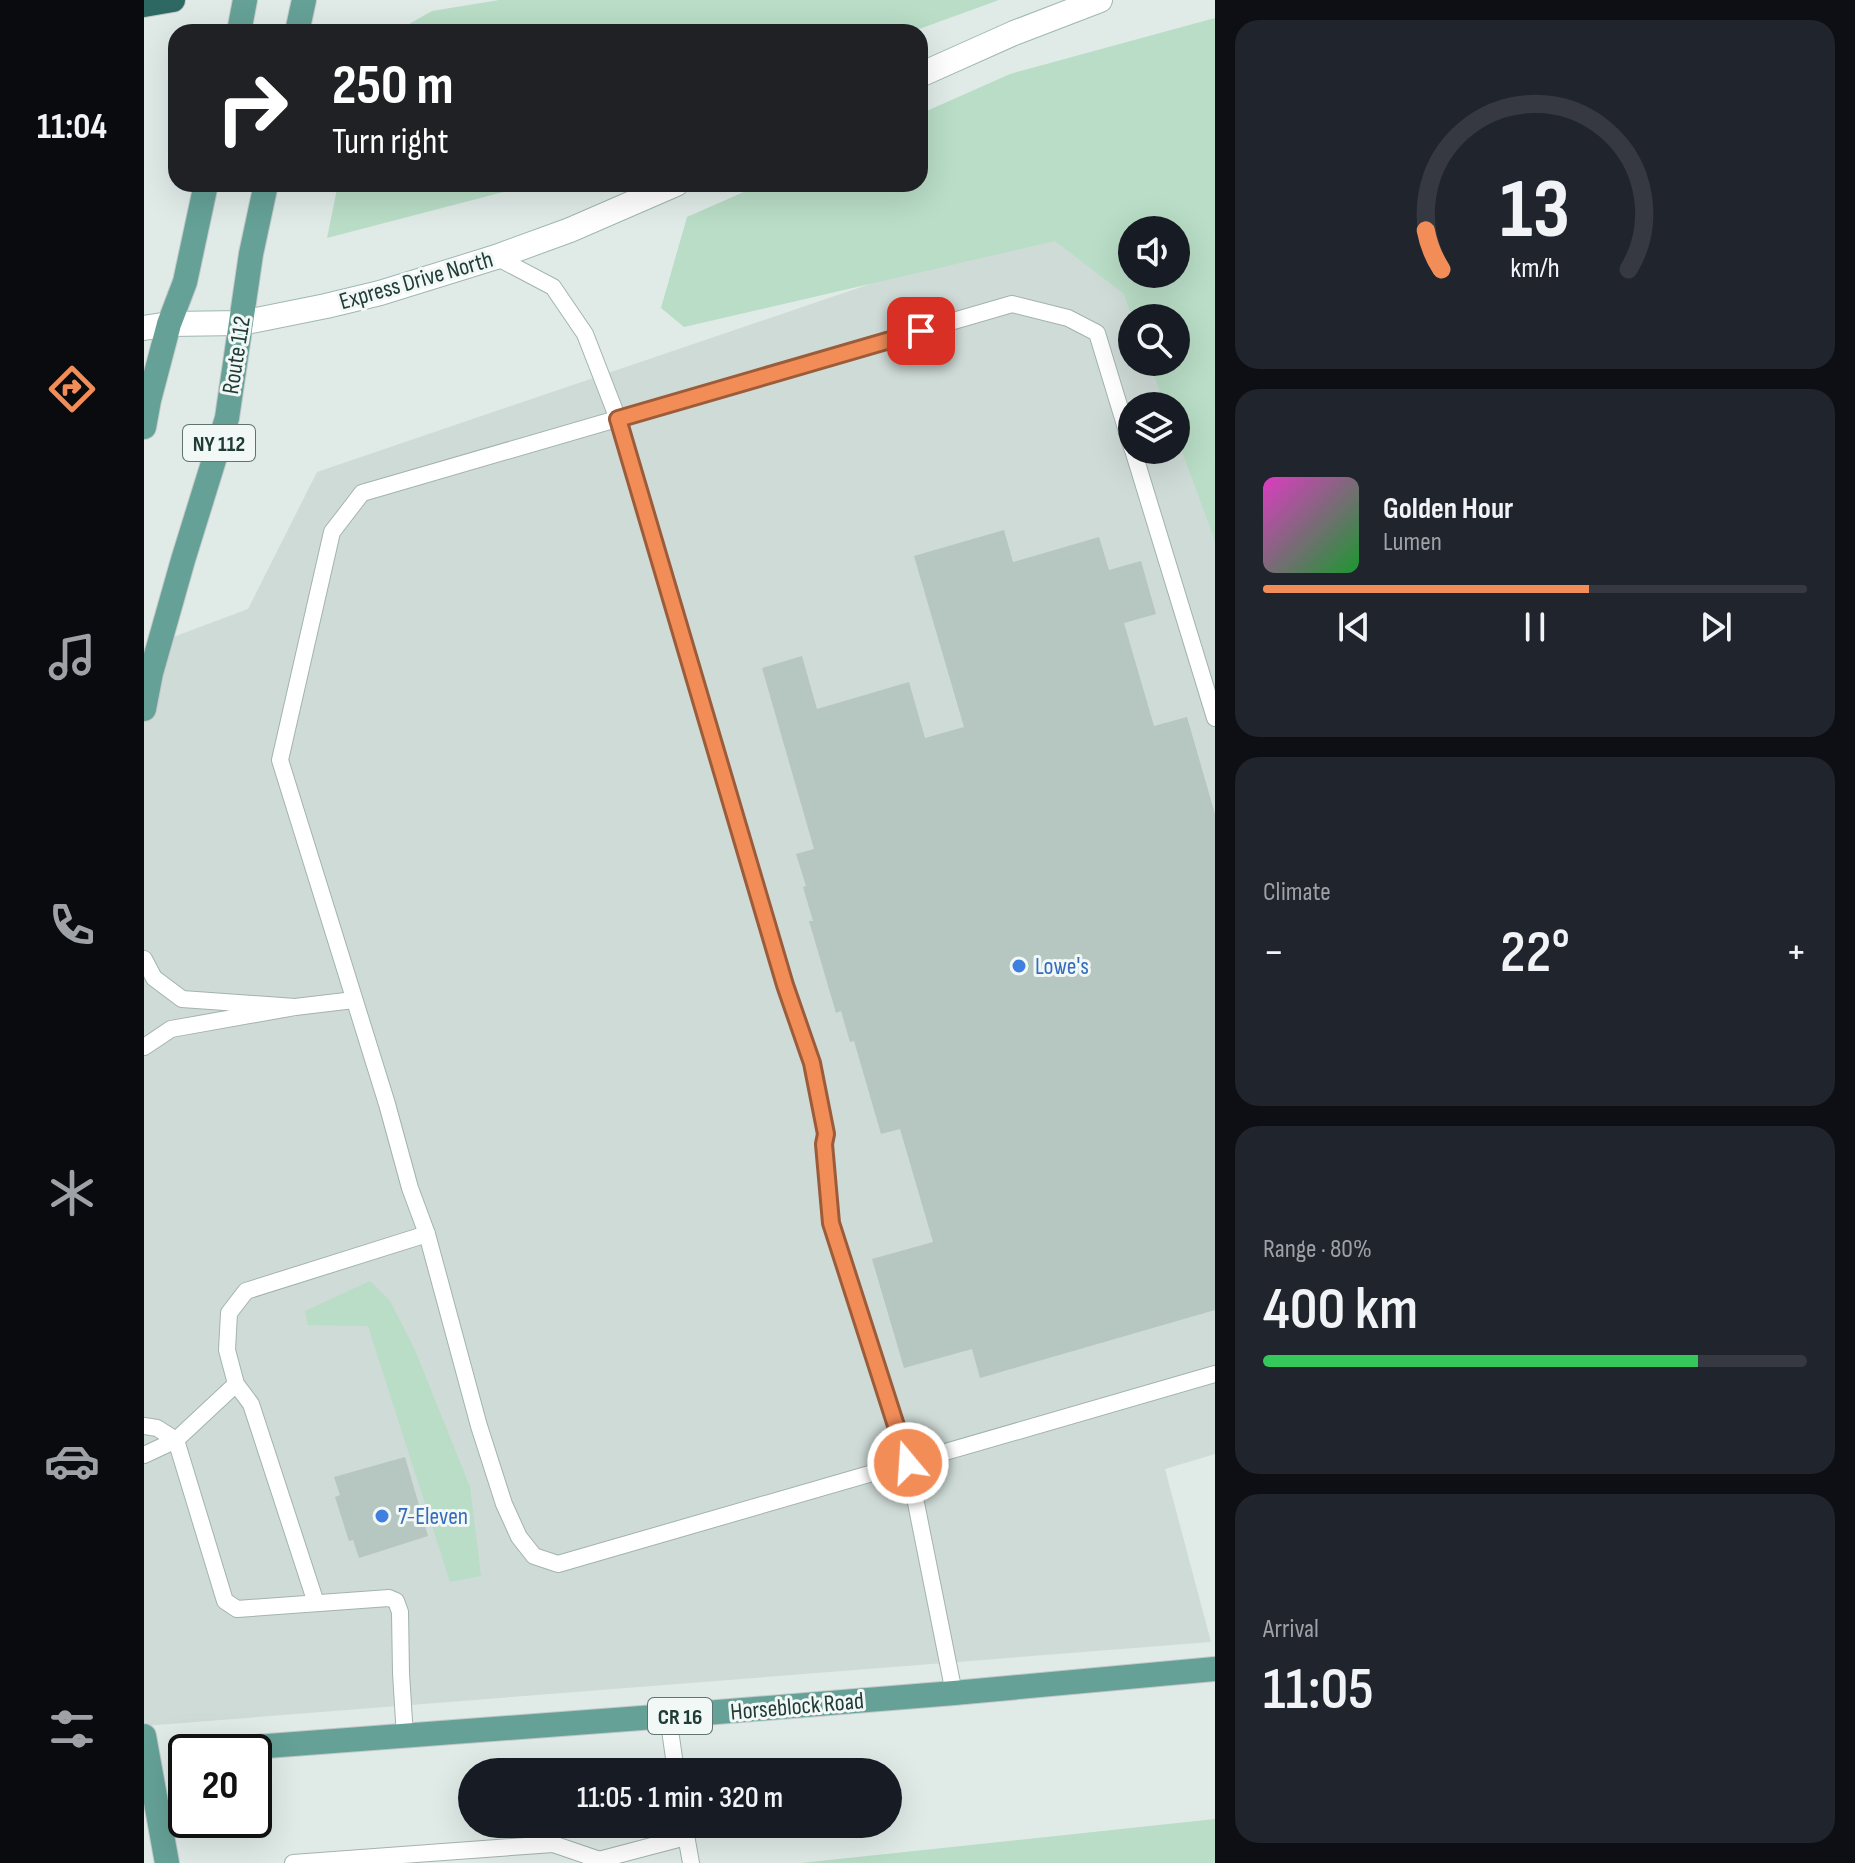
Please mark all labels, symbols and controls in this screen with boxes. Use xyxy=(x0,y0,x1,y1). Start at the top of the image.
text: 250 m xyxy=(332,53,454,120)
icon: right xyxy=(200,56,304,160)
text: 11:04 xyxy=(37,106,107,149)
text: Turn right xyxy=(332,121,449,164)
text: 13 xyxy=(1500,161,1570,261)
map controls xyxy=(1118,216,1190,464)
button: sound xyxy=(1118,216,1190,288)
street label: Express Drive North xyxy=(336,245,496,316)
text: km/h xyxy=(1510,251,1560,286)
pin xyxy=(887,297,955,365)
button: search xyxy=(1118,304,1190,376)
icon: arrive xyxy=(899,309,943,353)
street label: Route 112 xyxy=(216,314,257,396)
icon: directions xyxy=(44,361,100,417)
button: layers xyxy=(1118,392,1190,464)
road number: NY 112 xyxy=(183,425,255,461)
text: Golden Hour xyxy=(1383,491,1513,527)
text: Lumen xyxy=(1383,527,1442,558)
icon: previous xyxy=(1332,605,1376,649)
icon: pause xyxy=(1513,605,1557,649)
icon: next xyxy=(1694,605,1738,649)
icon: music xyxy=(44,629,100,685)
text: Climate xyxy=(1263,877,1331,908)
icon: phone xyxy=(44,897,100,953)
text: 22° xyxy=(1500,917,1570,989)
text: − xyxy=(1263,926,1285,979)
text: + xyxy=(1785,926,1807,979)
place label: Lowe's xyxy=(1035,952,1089,981)
marker: Lowe's xyxy=(1010,957,1028,975)
icon: climate xyxy=(44,1165,100,1221)
text: Range · 80% xyxy=(1263,1234,1372,1265)
text: 400 km xyxy=(1263,1274,1418,1346)
position arrow xyxy=(866,1421,950,1505)
icon: car xyxy=(44,1433,100,1489)
place label: 7-Eleven xyxy=(398,1502,468,1531)
marker: 7-Eleven xyxy=(373,1507,391,1525)
text: Arrival xyxy=(1263,1614,1319,1645)
text: 11:05 xyxy=(1263,1654,1374,1726)
street label: Horseblock Road xyxy=(729,1686,865,1727)
road number: CR 16 xyxy=(648,1698,712,1734)
icon: filters xyxy=(44,1701,100,1757)
speed limit sign: 20 xyxy=(168,1734,272,1838)
text: 11:05 · 1 min · 320 m xyxy=(577,1780,783,1816)

